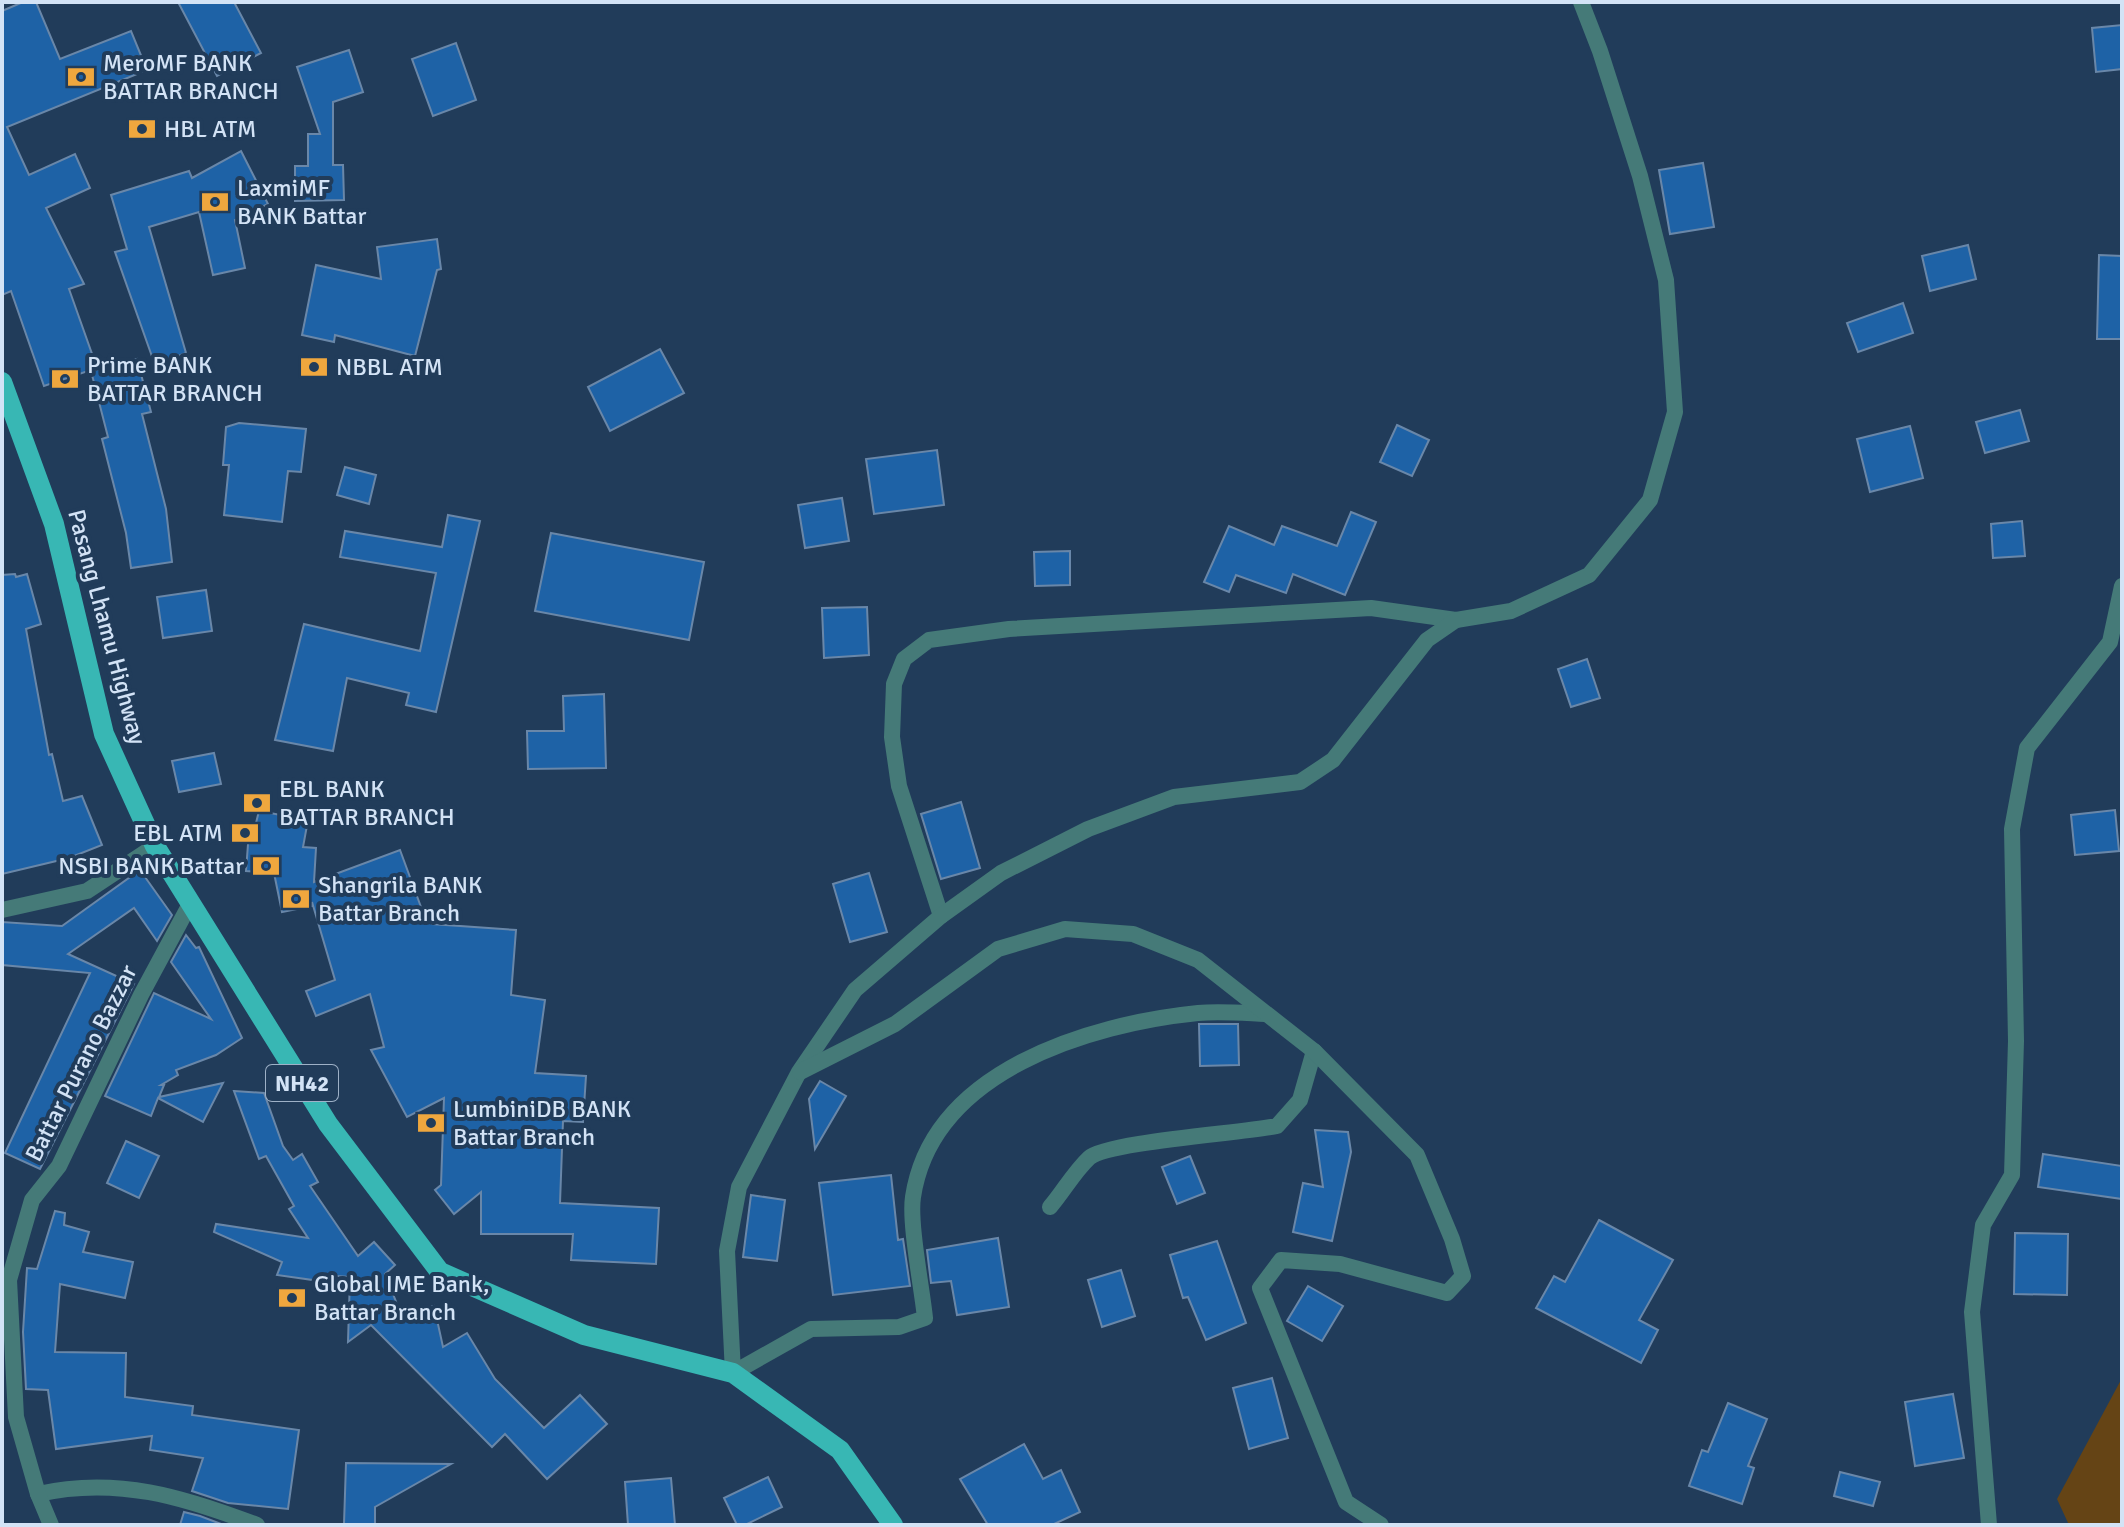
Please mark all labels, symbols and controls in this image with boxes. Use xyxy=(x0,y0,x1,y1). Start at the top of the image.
place label: MeroMF BANK BATTAR BRANCH xyxy=(103,48,279,106)
bank icon: MeroMF BANK BATTAR BRANCH xyxy=(66,62,96,92)
bank icon: HBL ATM xyxy=(127,114,157,144)
place label: HBL ATM xyxy=(164,114,256,144)
place label: LaxmiMF BANK Battar xyxy=(237,173,366,231)
bank icon: LaxmiMF BANK Battar xyxy=(200,187,230,217)
place label: Prime BANK BATTAR BRANCH xyxy=(87,350,263,408)
bank icon: NBBL ATM xyxy=(299,352,329,382)
place label: NBBL ATM xyxy=(336,352,443,382)
bank icon: Prime BANK BATTAR BRANCH xyxy=(50,364,80,394)
street label: Pasang Lhamu Highway xyxy=(61,506,153,748)
place label: EBL BANK BATTAR BRANCH xyxy=(279,774,455,832)
bank icon: EBL BANK BATTAR BRANCH xyxy=(242,788,272,818)
place label: EBL ATM xyxy=(133,818,223,848)
bank icon: EBL ATM xyxy=(230,818,260,848)
place label: NSBI BANK Battar xyxy=(58,851,244,881)
bank icon: NSBI BANK Battar xyxy=(251,851,281,881)
place label: Shangrila BANK Battar Branch xyxy=(318,870,482,928)
bank icon: Shangrila BANK Battar Branch xyxy=(281,884,311,914)
street label: Battar Purano Bazzar xyxy=(18,959,144,1166)
road number: NH42 xyxy=(266,1065,338,1101)
place label: LumbiniDB BANK Battar Branch xyxy=(453,1094,631,1152)
bank icon: LumbiniDB BANK Battar Branch xyxy=(416,1108,446,1138)
place label: Global IME Bank, Battar Branch xyxy=(314,1269,489,1327)
bank icon: Global IME Bank, Battar Branch xyxy=(277,1283,307,1313)

